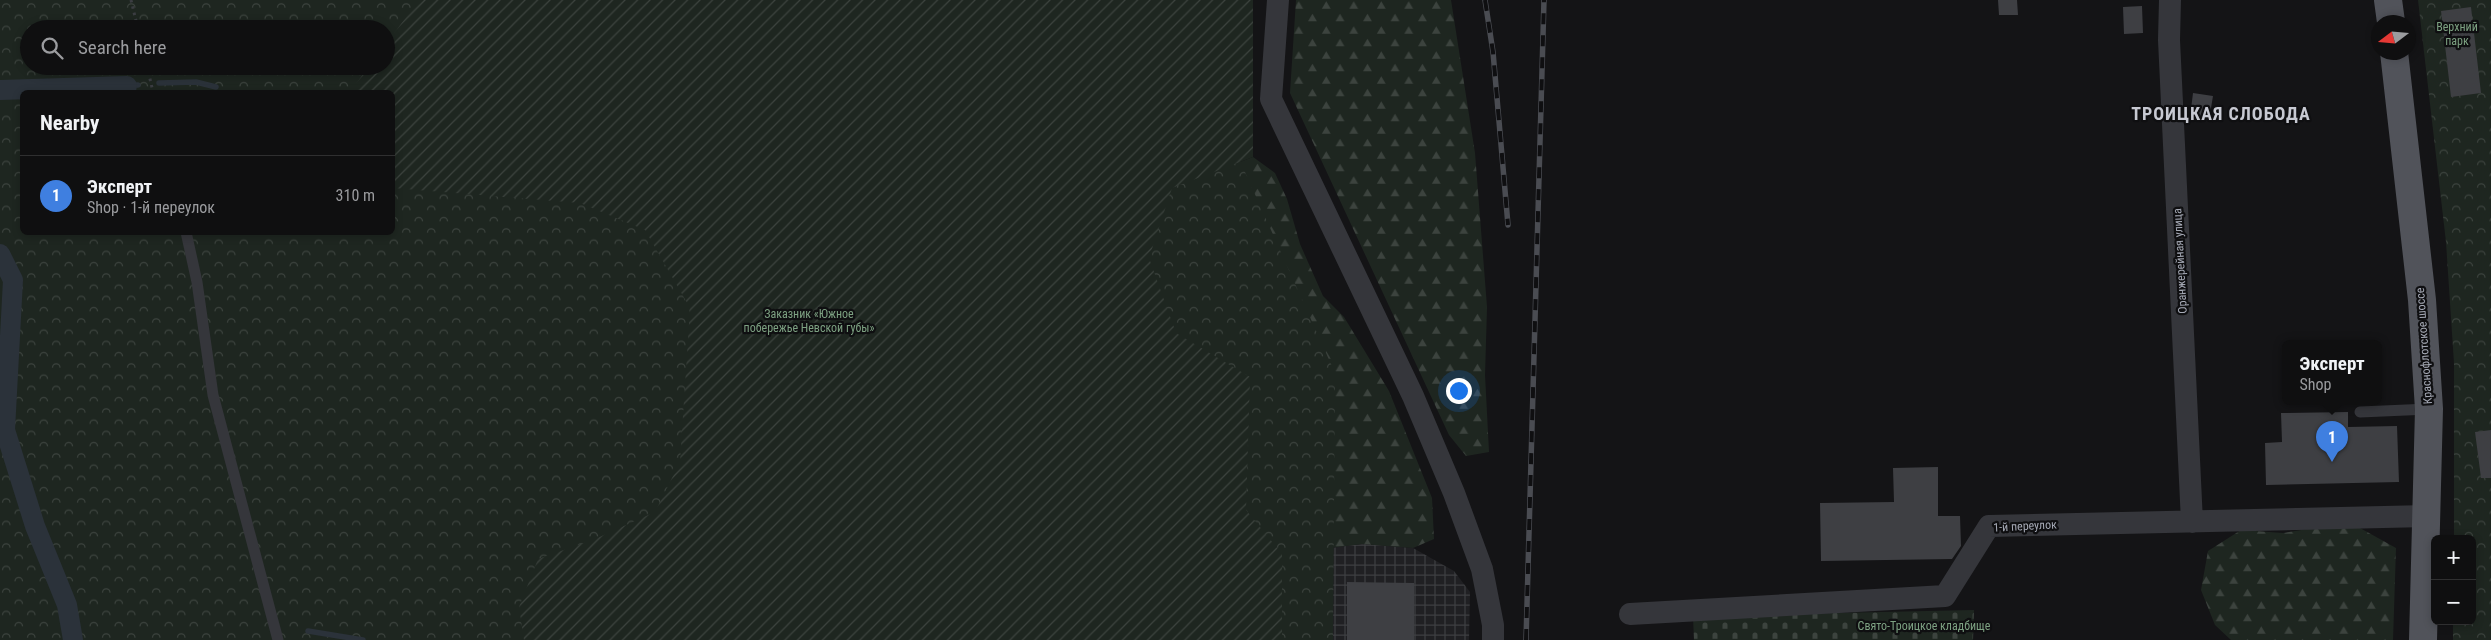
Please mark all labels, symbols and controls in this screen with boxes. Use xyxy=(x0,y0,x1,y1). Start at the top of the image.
north arrow xyxy=(2371,15,2416,60)
search box xyxy=(20,20,395,75)
park label: Верхний парк xyxy=(2436,20,2478,48)
icon: search xyxy=(38,34,66,62)
text: Search here xyxy=(78,36,166,59)
district label: ТРОИЦКАЯ СЛОБОДА xyxy=(2131,103,2311,124)
text: Nearby xyxy=(40,111,99,135)
text: Эксперт xyxy=(87,175,152,198)
text: 1 xyxy=(52,186,60,205)
text: 310 m xyxy=(336,186,375,205)
text: Shop · 1-й переулок xyxy=(87,198,215,217)
street label: Оранжерейная улица xyxy=(2170,208,2190,314)
street label: Краснофлотское шоссе xyxy=(2413,287,2435,405)
park label: Заказник «Южное побережье Невской губы» xyxy=(744,307,874,335)
popup xyxy=(2282,340,2382,405)
text: Эксперт xyxy=(2299,352,2365,375)
text: Shop xyxy=(2299,375,2331,394)
your location xyxy=(1446,378,1472,404)
pin: 1 xyxy=(2316,421,2348,462)
street label: 1-й переулок xyxy=(1993,517,2057,535)
map controls xyxy=(2431,535,2476,625)
button: + xyxy=(2431,535,2476,580)
button: − xyxy=(2431,580,2476,625)
park label: Свято-Троицкое кладбище xyxy=(1858,619,1991,633)

